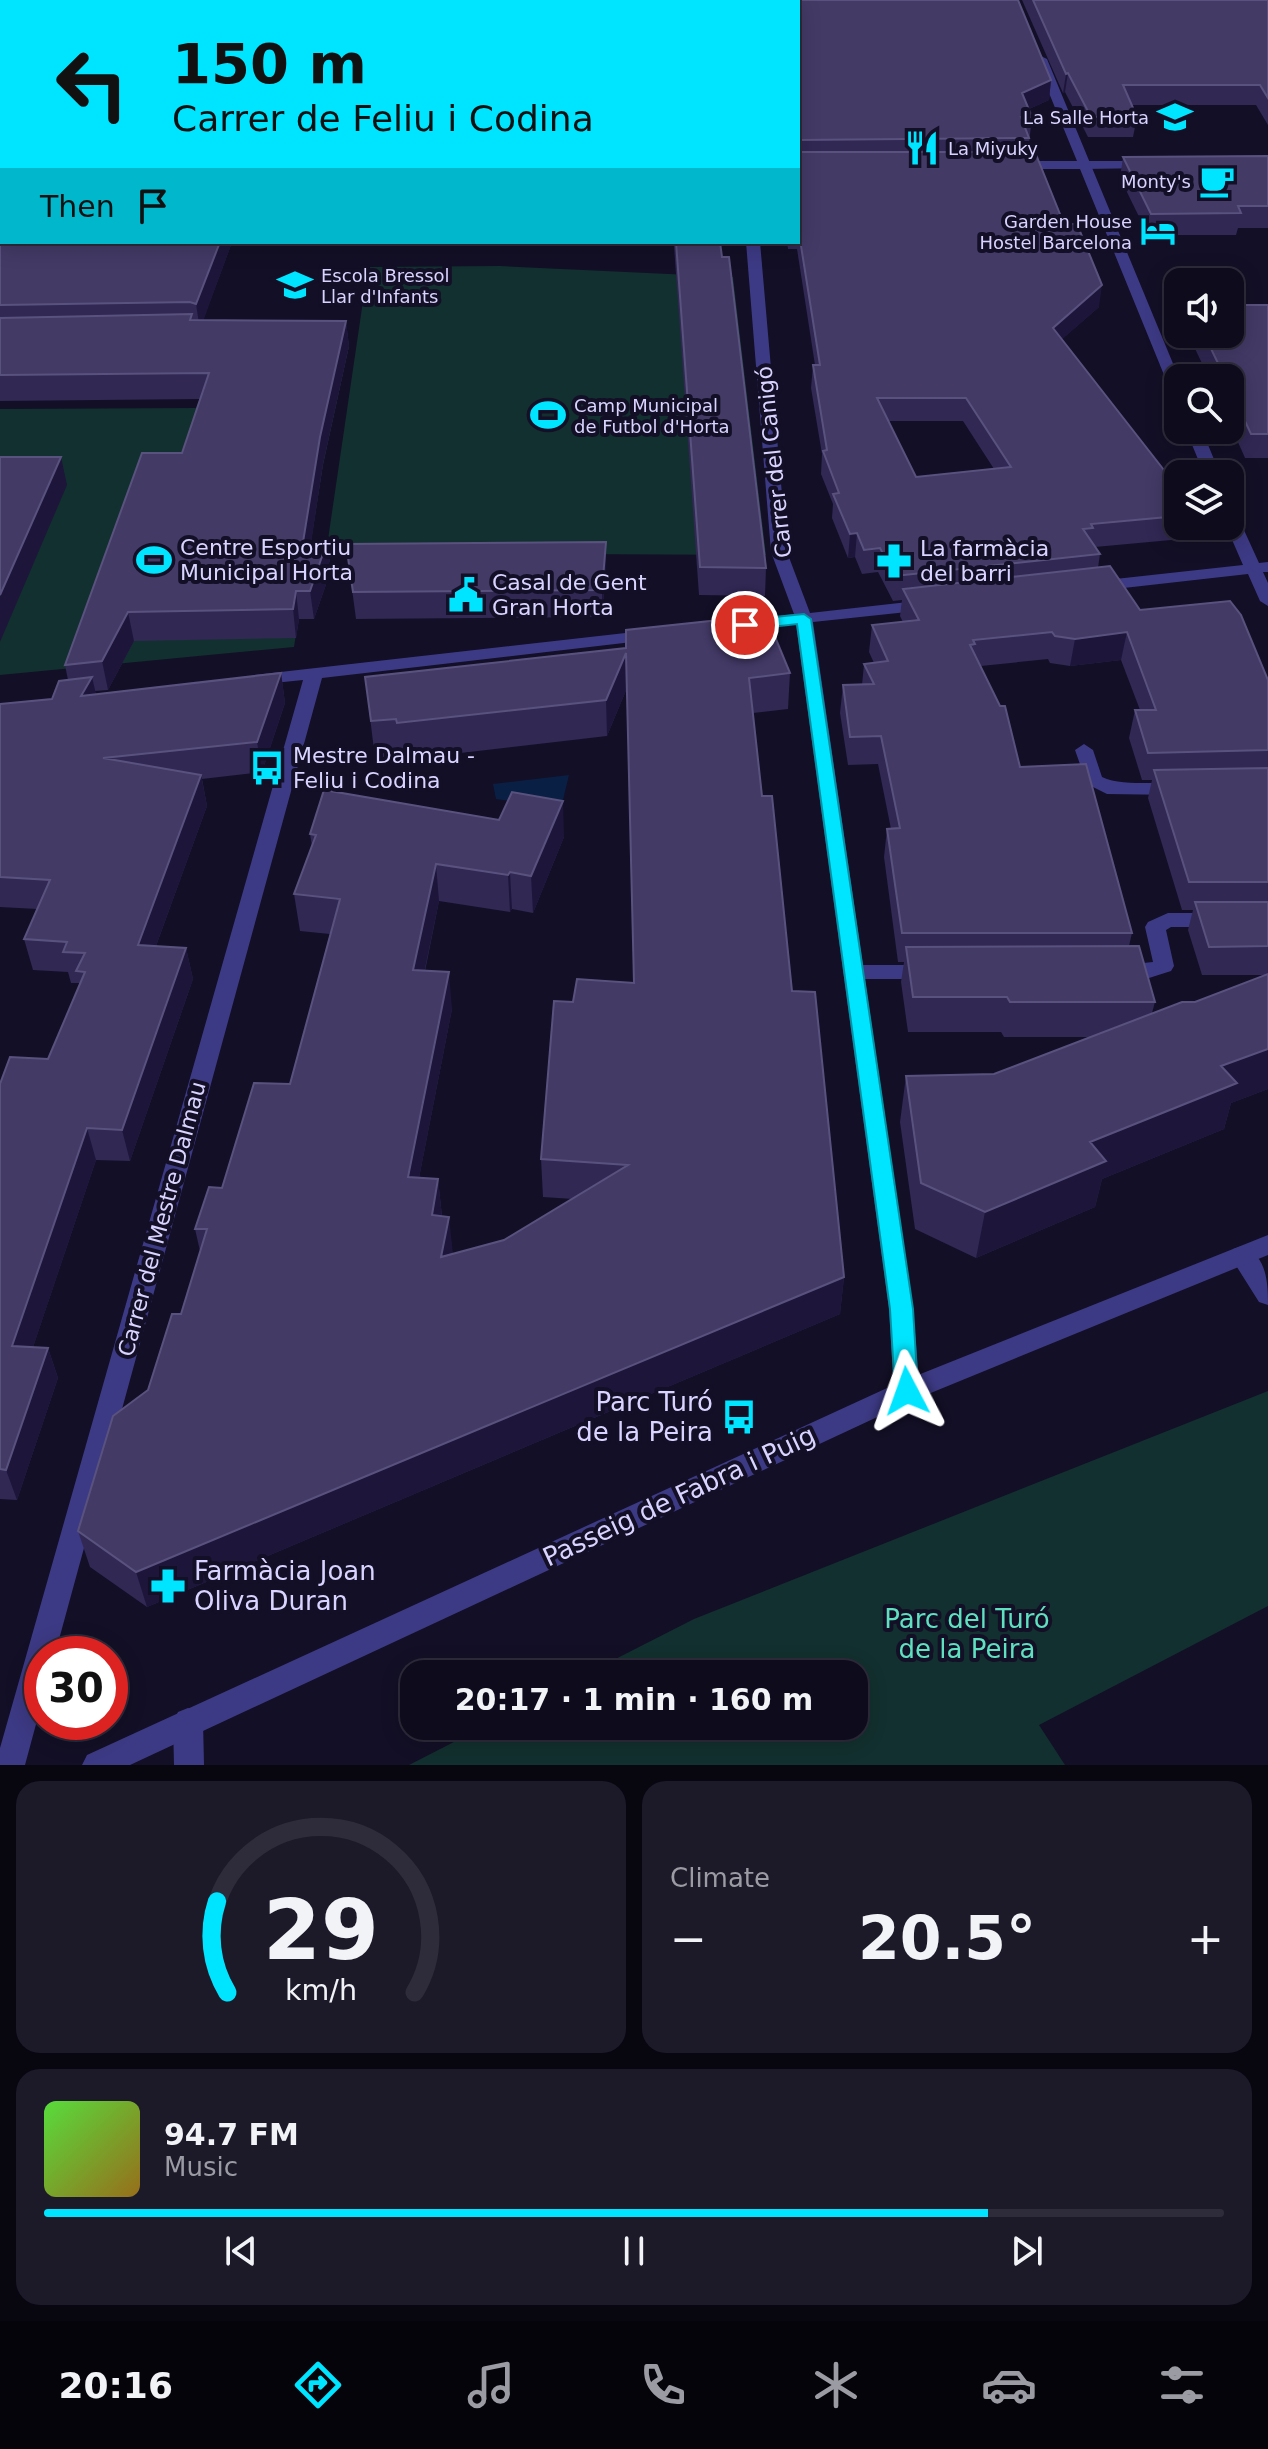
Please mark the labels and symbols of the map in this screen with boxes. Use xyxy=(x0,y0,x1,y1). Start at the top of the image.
school or university icon: La Salle Horta xyxy=(1156,98,1194,136)
place label: La Salle Horta xyxy=(1023,107,1149,128)
restaurant icon: La Miyuky xyxy=(903,129,941,167)
place label: La Miyuky xyxy=(948,138,1038,159)
cafe icon: Monty's xyxy=(1198,162,1236,200)
place label: Monty's xyxy=(1121,171,1191,192)
place label: Garden House Hostel Barcelona xyxy=(979,211,1132,253)
hotel icon: Garden House Hostel Barcelona xyxy=(1139,212,1177,250)
place label: Escola Bressol Llar d'Infants xyxy=(321,265,450,307)
school or university icon: Escola Bressol Llar d'Infants xyxy=(276,266,314,304)
street label: Carrer del Canigó xyxy=(752,365,796,559)
place label: Camp Municipal de Futbol d'Horta xyxy=(574,395,730,437)
sports icon: Camp Municipal de Futbol d'Horta xyxy=(529,396,567,434)
place label: Centre Esportiu Municipal Horta xyxy=(180,535,353,585)
place label: La farmàcia del barri xyxy=(920,536,1049,586)
sports icon: Centre Esportiu Municipal Horta xyxy=(135,541,173,579)
pharmacy icon: La farmàcia del barri xyxy=(875,542,913,580)
place label: Casal de Gent Gran Horta xyxy=(492,570,647,620)
public building icon: Casal de Gent Gran Horta xyxy=(447,576,485,614)
pin xyxy=(711,591,779,659)
place label: Mestre Dalmau - Feliu i Codina xyxy=(293,743,475,793)
bus stop icon: Mestre Dalmau - Feliu i Codina xyxy=(248,749,286,787)
street label: Carrer del Mestre Dalmau xyxy=(113,1079,211,1359)
position arrow xyxy=(865,1349,949,1433)
place label: Parc Turó de la Peira xyxy=(576,1387,713,1447)
bus stop icon: Parc Turó de la Peira xyxy=(720,1398,758,1436)
street label: Passeig de Fabra i Puig xyxy=(538,1420,820,1572)
place label: Farmàcia Joan Oliva Duran xyxy=(194,1556,376,1616)
pharmacy icon: Farmàcia Joan Oliva Duran xyxy=(149,1567,187,1605)
park label: Parc del Turó de la Peira xyxy=(884,1604,1050,1664)
speed limit sign: 30 xyxy=(24,1636,128,1740)

